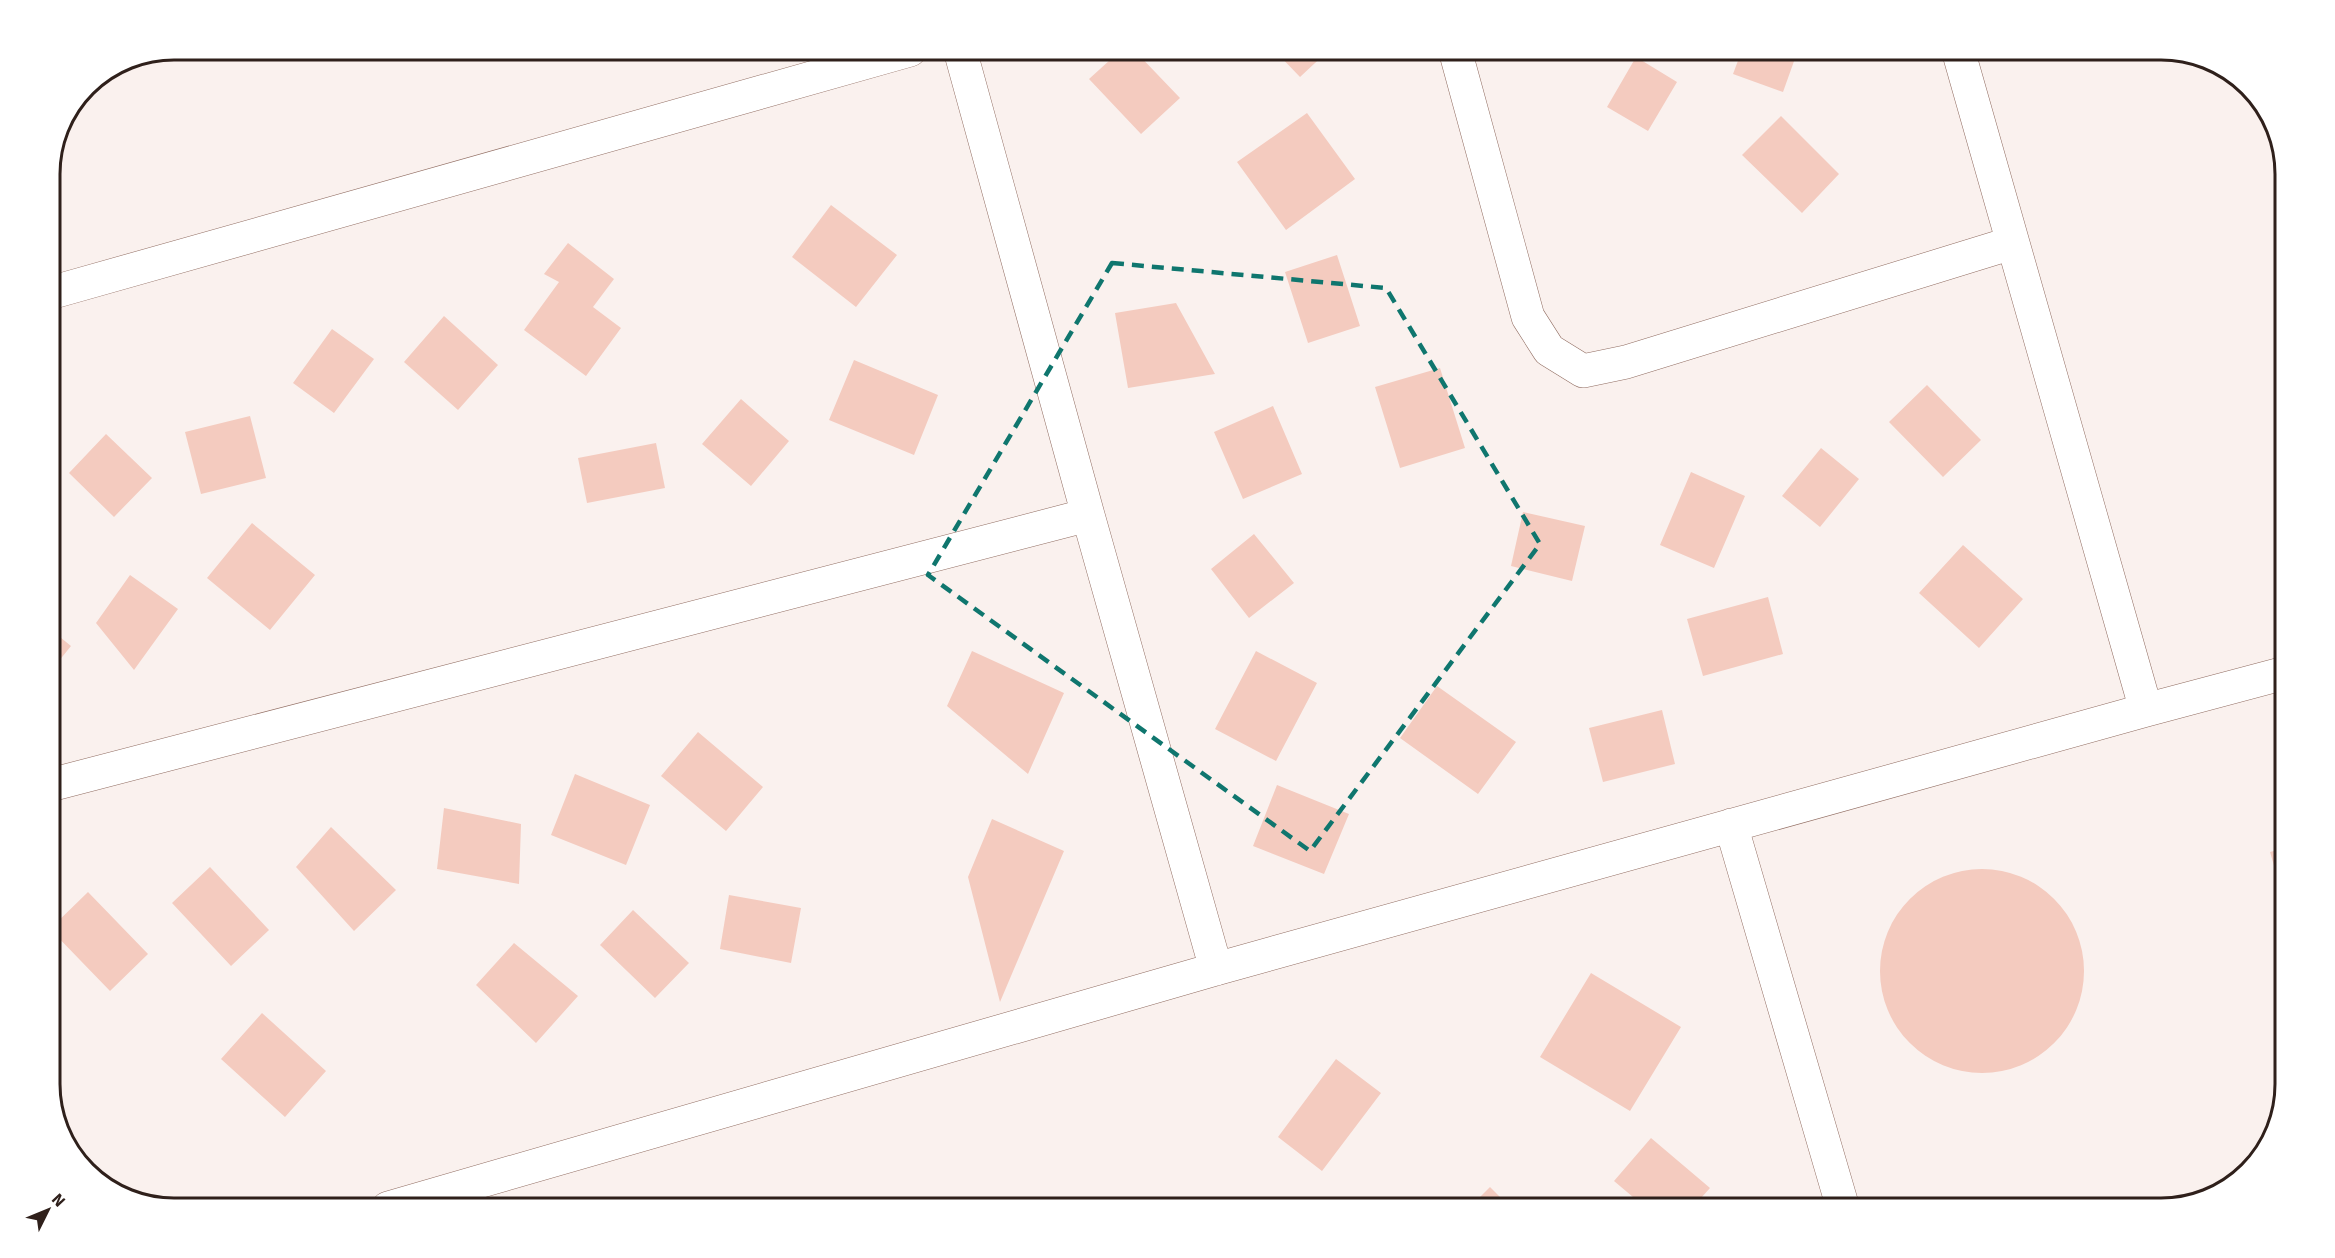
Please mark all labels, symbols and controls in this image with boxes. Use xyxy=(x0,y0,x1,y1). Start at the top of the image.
north arrow xyxy=(18,1180,78,1240)
text: N xyxy=(47,1190,69,1211)

